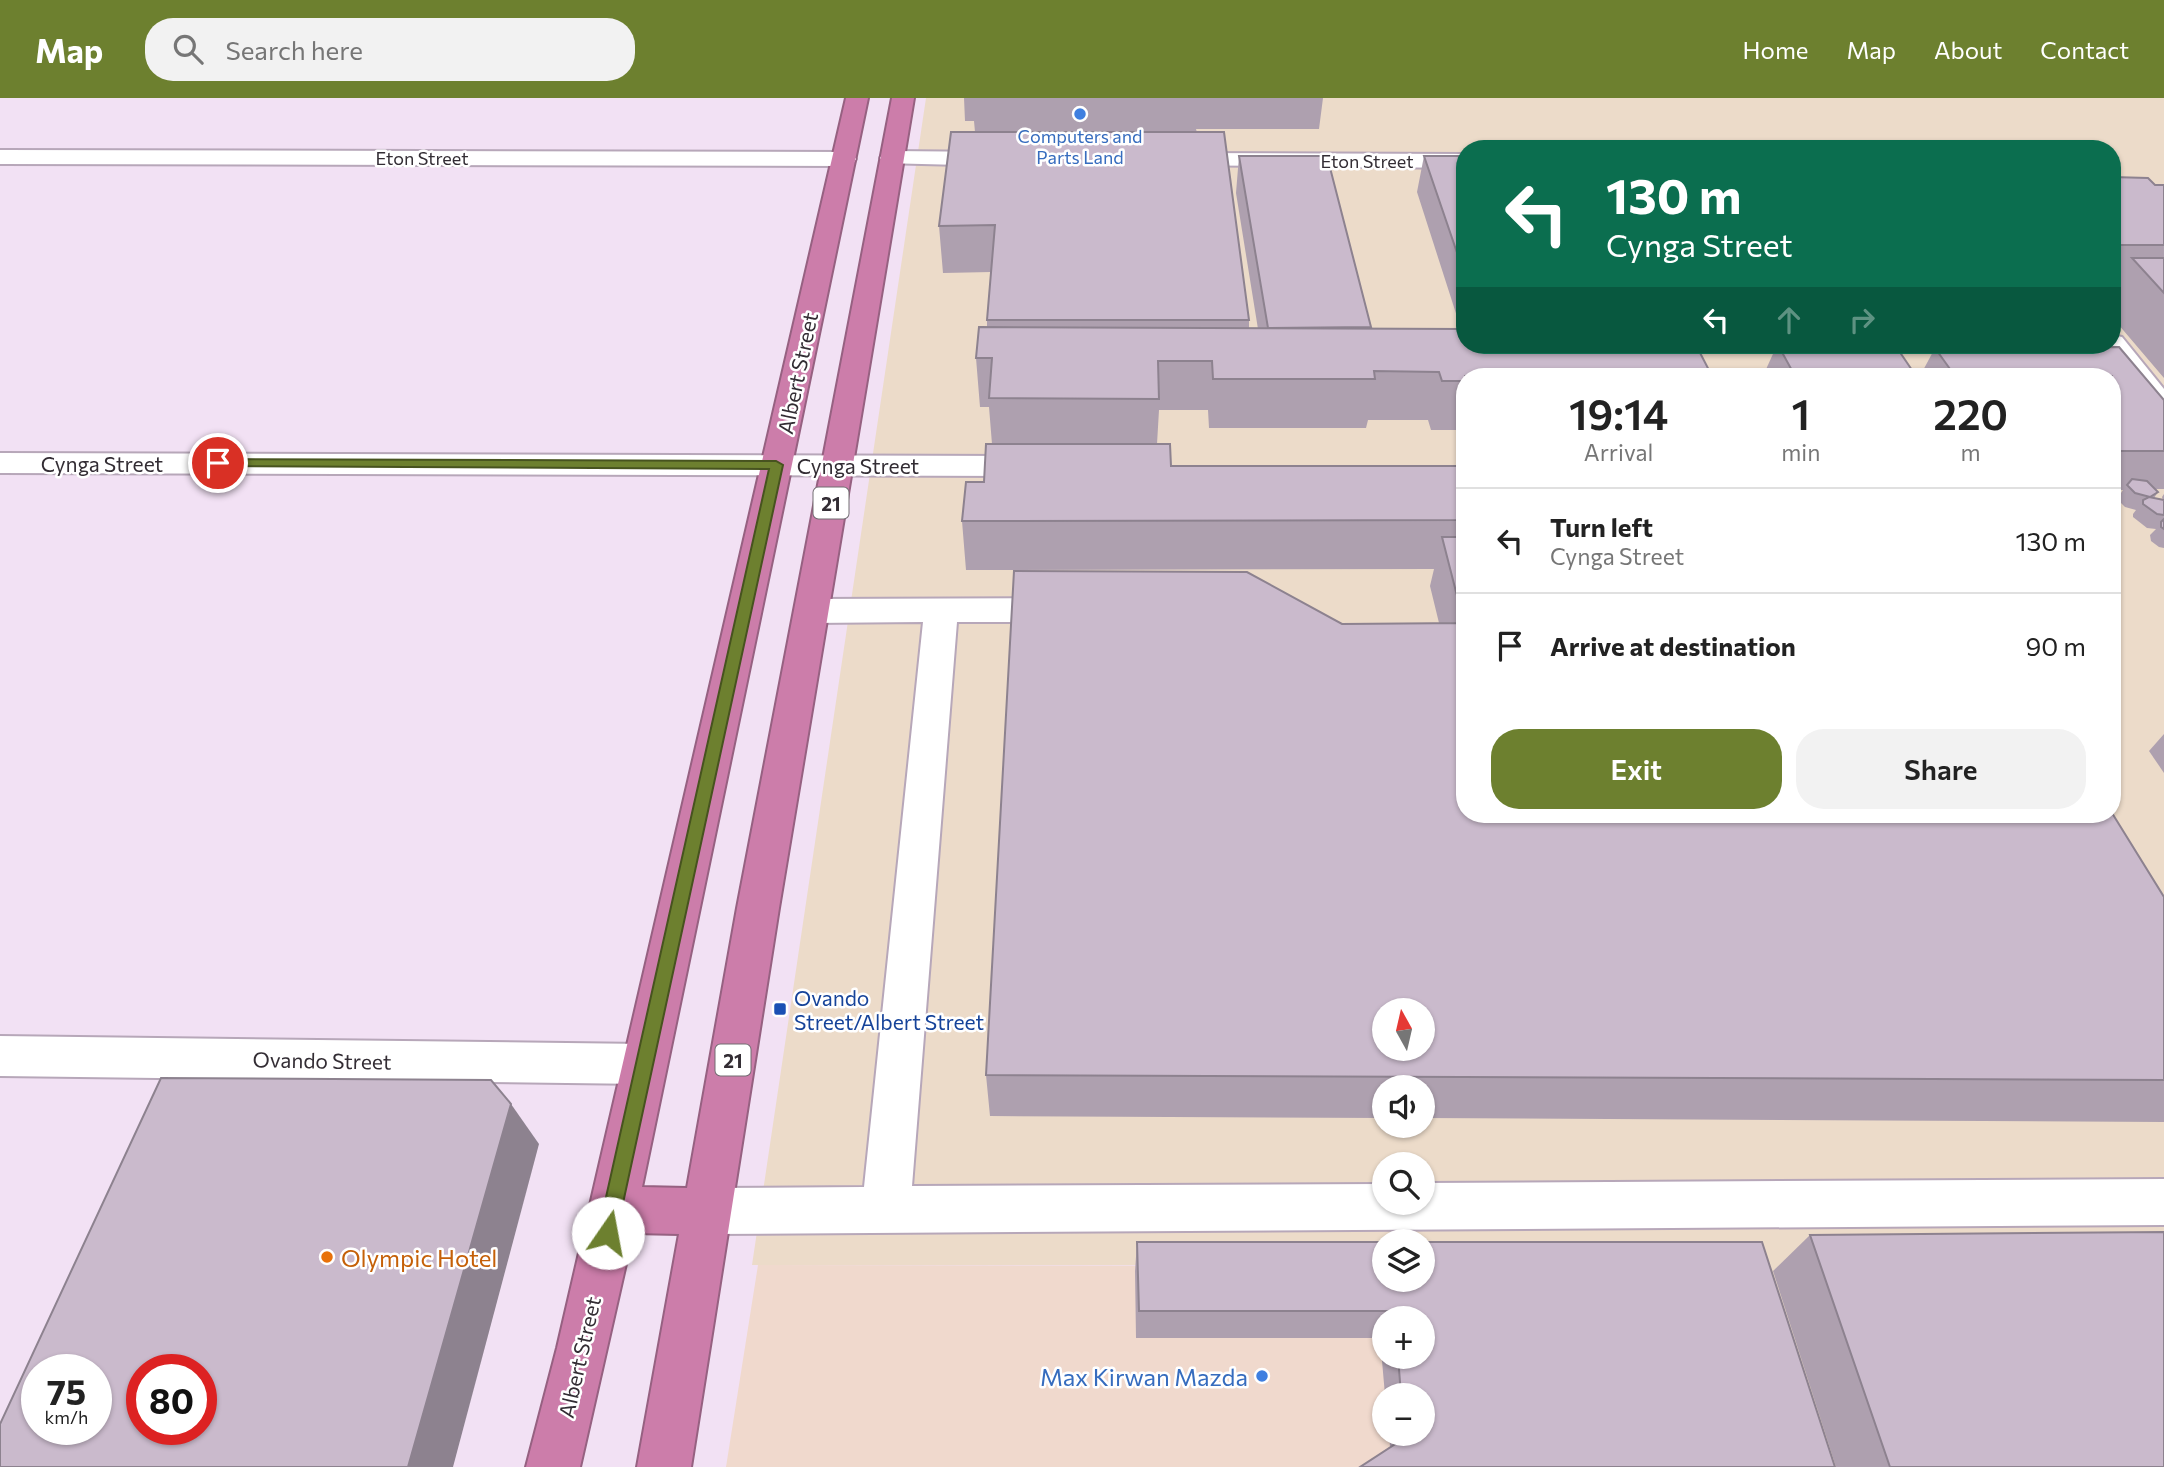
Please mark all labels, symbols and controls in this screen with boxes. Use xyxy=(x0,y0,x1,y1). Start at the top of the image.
search box xyxy=(145,18,635,81)
text: Map xyxy=(35,29,103,70)
icon: search xyxy=(169,30,207,68)
text: Search here xyxy=(225,34,363,65)
text: Home xyxy=(1743,35,1809,64)
text: Map xyxy=(1847,35,1896,64)
text: About xyxy=(1934,35,2002,64)
text: Contact xyxy=(2040,35,2129,64)
marker: Computers and Parts Land xyxy=(1072,106,1088,122)
place label: Computers and Parts Land xyxy=(1018,125,1142,168)
street label: Eton Street xyxy=(375,147,469,169)
street label: Eton Street xyxy=(1320,150,1414,172)
text: 130 m xyxy=(1606,164,1741,224)
icon: left xyxy=(1491,168,1582,259)
text: Cynga Street xyxy=(1606,224,1793,264)
icon: left xyxy=(1697,301,1735,339)
icon: ahead xyxy=(1770,301,1808,339)
icon: right xyxy=(1843,301,1881,339)
street label: Albert Street xyxy=(772,310,822,436)
text: 19:14 xyxy=(1569,387,1668,439)
text: 1 xyxy=(1791,387,1810,439)
text: 220 xyxy=(1933,387,2008,439)
pin xyxy=(188,433,248,493)
text: Arrival xyxy=(1584,438,1653,466)
text: min xyxy=(1781,438,1820,466)
text: m xyxy=(1961,438,1981,466)
icon: arrive xyxy=(199,444,237,482)
street label: Cynga Street xyxy=(41,451,163,476)
street label: Cynga Street xyxy=(797,453,919,478)
road number: 21 xyxy=(814,488,848,518)
text: Turn left xyxy=(1550,511,1653,542)
icon: left xyxy=(1491,522,1529,560)
text: 130 m xyxy=(2015,525,2086,556)
text: Cynga Street xyxy=(1550,542,1684,570)
icon: arrive xyxy=(1491,627,1529,665)
text: Arrive at destination xyxy=(1550,630,1796,661)
text: 90 m xyxy=(2026,630,2086,661)
button: Exit xyxy=(1491,729,1782,809)
button: Share xyxy=(1796,729,2086,809)
place label: Ovando Street/Albert Street xyxy=(794,985,984,1034)
north arrow xyxy=(1372,998,1435,1060)
map controls xyxy=(1372,998,1435,1446)
marker: Ovando Street/Albert Street xyxy=(772,1001,788,1017)
road number: 21 xyxy=(716,1044,750,1076)
street label: Ovando Street xyxy=(252,1046,392,1074)
button: sound xyxy=(1372,1075,1435,1138)
button: search xyxy=(1372,1152,1435,1215)
position arrow xyxy=(571,1196,645,1270)
button: layers xyxy=(1372,1229,1435,1292)
place label: Olympic Hotel xyxy=(341,1243,497,1272)
marker: Olympic Hotel xyxy=(319,1249,335,1265)
street label: Albert Street xyxy=(553,1294,605,1420)
button: + xyxy=(1372,1306,1435,1369)
speed limit sign: 80 xyxy=(126,1354,217,1445)
place label: Max Kirwan Mazda xyxy=(1040,1362,1248,1391)
marker: Max Kirwan Mazda xyxy=(1254,1368,1270,1384)
text: 75 xyxy=(47,1369,86,1412)
button: − xyxy=(1372,1383,1435,1446)
text: km/h xyxy=(45,1406,88,1428)

